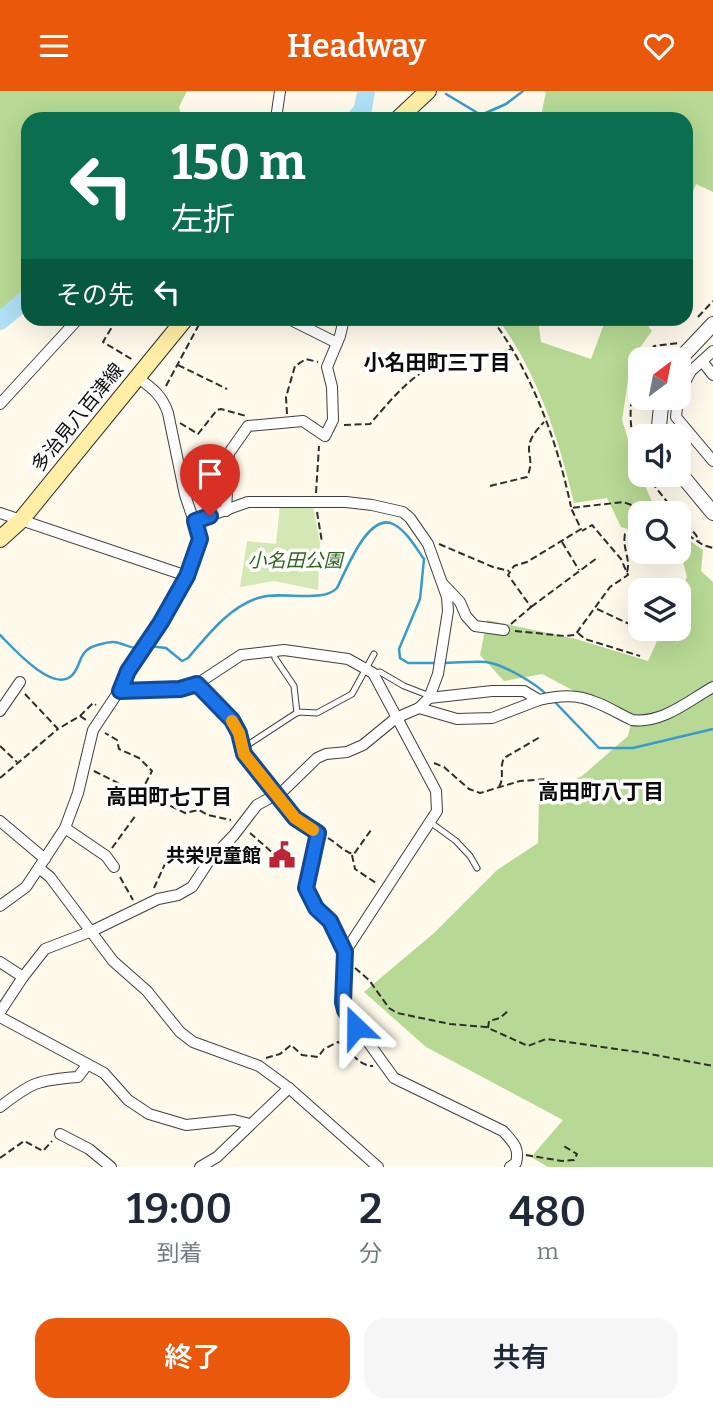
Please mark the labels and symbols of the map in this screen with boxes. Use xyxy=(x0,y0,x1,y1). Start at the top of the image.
north arrow xyxy=(628,347,691,409)
district label: 小名田町三丁目 xyxy=(364,350,511,376)
street label: 多治見八百津線 xyxy=(27,358,128,476)
pin xyxy=(180,444,240,516)
park label: 小名田公園 xyxy=(247,549,345,572)
district label: 高田町八丁目 xyxy=(538,779,664,805)
district label: 高田町七丁目 xyxy=(106,784,232,810)
public building icon: 共栄児童館 xyxy=(267,840,297,870)
place label: 共栄児童館 xyxy=(166,844,261,867)
position arrow xyxy=(319,990,393,1064)

